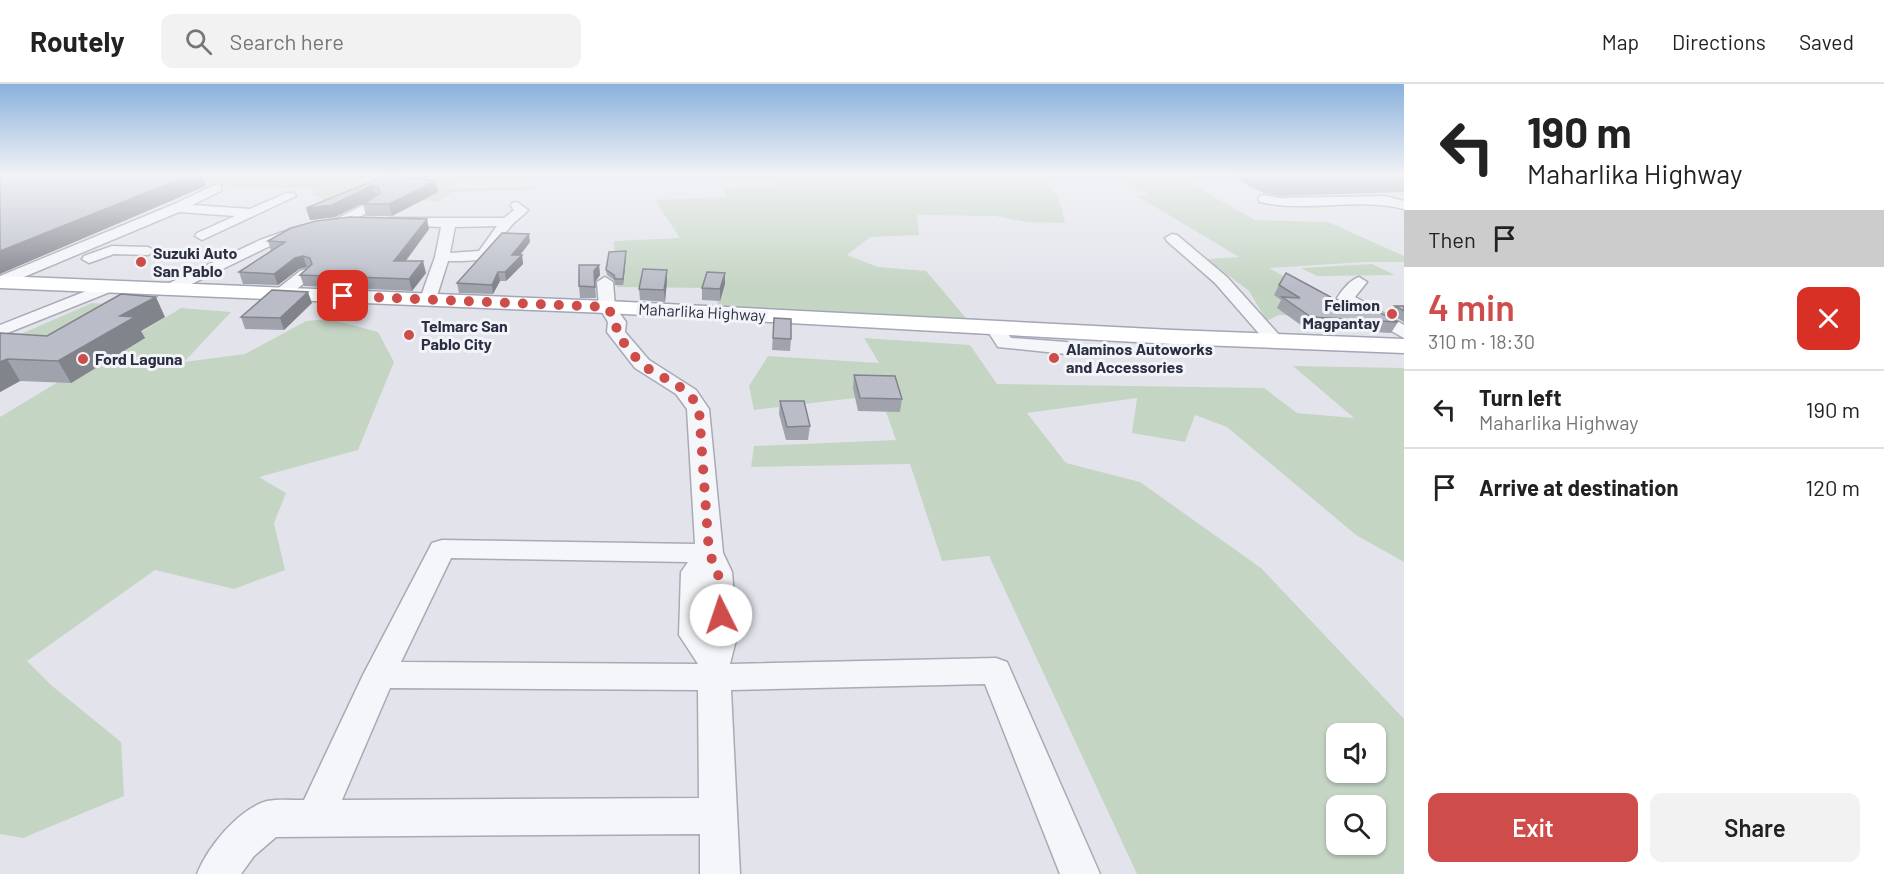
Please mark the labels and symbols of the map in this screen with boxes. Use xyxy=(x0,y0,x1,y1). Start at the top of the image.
place label: Suzuki Auto San Pablo xyxy=(153,243,238,280)
marker: Suzuki Auto San Pablo xyxy=(134,255,148,269)
pin xyxy=(317,270,368,321)
place label: Felimon Magpantay xyxy=(1303,295,1380,332)
street label: Maharlika Highway xyxy=(638,299,767,324)
marker: Felimon Magpantay xyxy=(1385,307,1399,321)
place label: Telmarc San Pablo City xyxy=(421,316,508,353)
marker: Telmarc San Pablo City xyxy=(402,328,416,342)
place label: Alaminos Autoworks and Accessories xyxy=(1066,339,1213,376)
place label: Ford Laguna xyxy=(95,349,183,368)
marker: Alaminos Autoworks and Accessories xyxy=(1047,351,1061,365)
marker: Ford Laguna xyxy=(76,352,90,366)
position arrow xyxy=(689,583,753,647)

